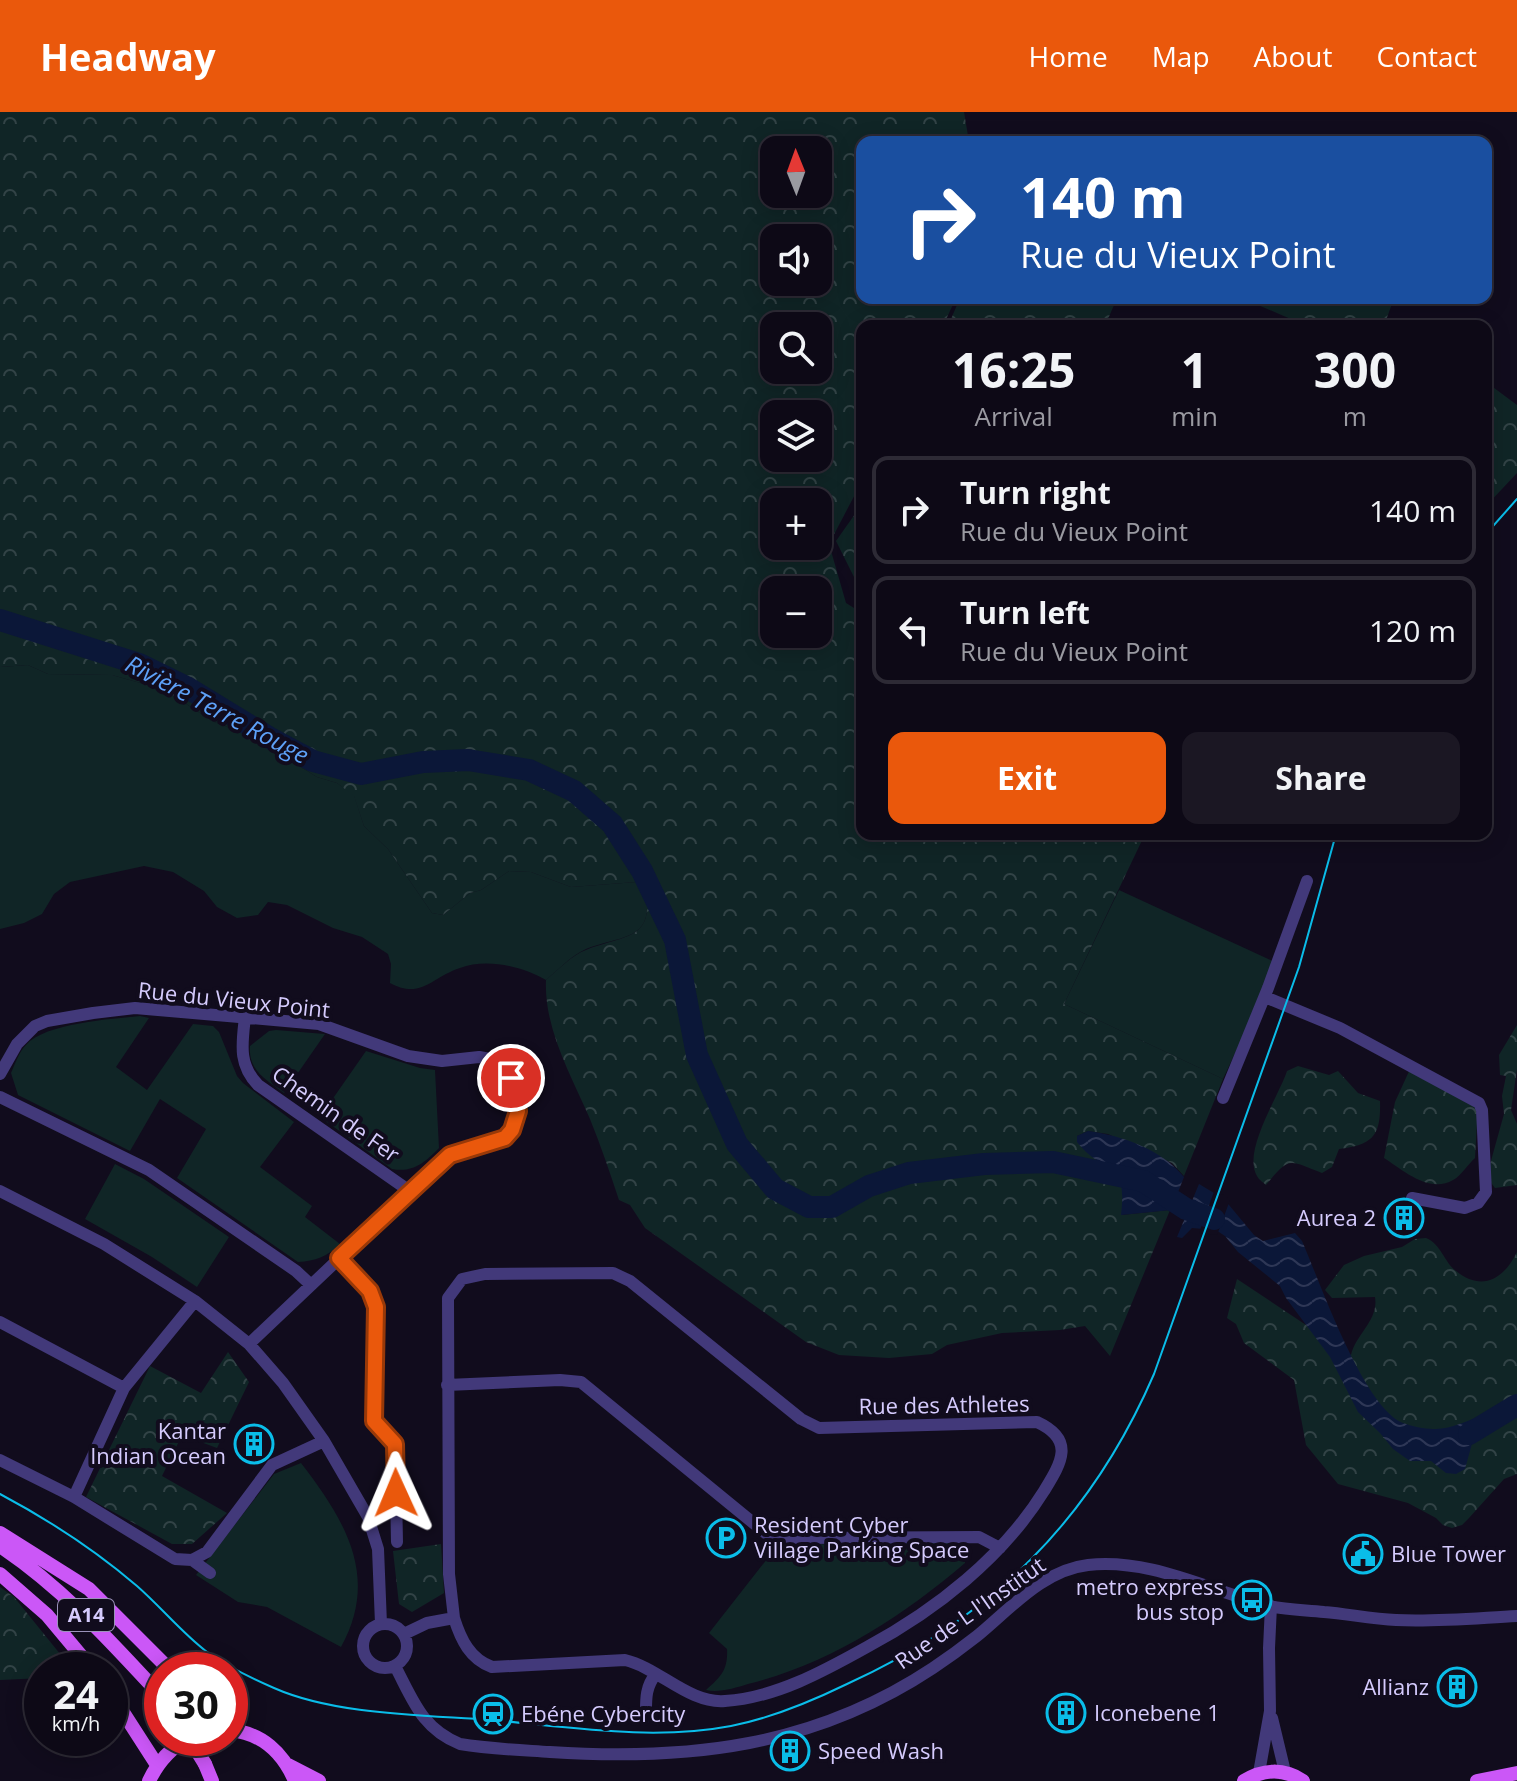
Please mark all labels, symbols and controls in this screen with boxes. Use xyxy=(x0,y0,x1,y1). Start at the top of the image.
text: Headway xyxy=(40,30,216,82)
text: Home xyxy=(1029,37,1108,75)
text: Map xyxy=(1152,37,1210,75)
text: About xyxy=(1254,37,1332,75)
text: Contact xyxy=(1376,37,1477,75)
north arrow xyxy=(760,136,832,208)
map controls xyxy=(760,136,832,648)
text: 140 m xyxy=(1020,158,1186,234)
icon: right xyxy=(888,168,992,272)
button: sound xyxy=(760,224,832,296)
text: Rue du Vieux Point xyxy=(1020,230,1336,279)
button: search xyxy=(760,312,832,384)
text: 16:25 xyxy=(952,337,1075,402)
text: 1 xyxy=(1181,337,1208,402)
text: 300 xyxy=(1314,337,1396,402)
text: Arrival xyxy=(974,398,1053,434)
text: min xyxy=(1171,398,1218,434)
text: m xyxy=(1343,398,1367,434)
button: layers xyxy=(760,400,832,472)
text: Turn right xyxy=(960,472,1111,513)
button: + xyxy=(760,488,832,560)
icon: right xyxy=(892,488,936,532)
text: 140 m xyxy=(1369,490,1456,531)
text: Rue du Vieux Point xyxy=(960,513,1188,549)
button: − xyxy=(760,576,832,648)
text: Turn left xyxy=(960,592,1090,633)
icon: left xyxy=(892,608,936,652)
text: 120 m xyxy=(1369,610,1456,651)
text: Rue du Vieux Point xyxy=(960,633,1188,669)
water label: Rivière Terre Rouge xyxy=(120,646,315,771)
button: Exit xyxy=(888,732,1166,824)
button: Share xyxy=(1182,732,1460,824)
street label: Rue du Vieux Point xyxy=(137,974,332,1024)
pin xyxy=(477,1044,545,1112)
icon: arrive xyxy=(489,1056,533,1100)
street label: Chemin de Fer xyxy=(267,1058,406,1168)
building icon: Aurea 2 xyxy=(1383,1197,1425,1239)
place label: Aurea 2 xyxy=(1297,1202,1376,1232)
street label: Rue des Athletes xyxy=(858,1388,1030,1420)
place label: Kantar Indian Ocean xyxy=(90,1415,226,1470)
building icon: Kantar Indian Ocean xyxy=(233,1423,275,1465)
position arrow xyxy=(354,1451,438,1535)
place label: Resident Cyber Village Parking Space xyxy=(754,1509,969,1564)
parking icon: Resident Cyber Village Parking Space xyxy=(705,1517,747,1559)
public building icon: Blue Tower xyxy=(1342,1533,1384,1575)
place label: Blue Tower xyxy=(1391,1538,1506,1568)
street label: Rue de L l'Institut xyxy=(888,1549,1051,1675)
place label: metro express bus stop xyxy=(1076,1571,1224,1626)
bus stop icon: metro express bus stop xyxy=(1231,1579,1273,1621)
road number: A14 xyxy=(58,1599,114,1631)
speed limit sign: 30 xyxy=(144,1652,248,1756)
text: 24 xyxy=(53,1666,99,1721)
building icon: Allianz xyxy=(1436,1666,1478,1708)
place label: Allianz xyxy=(1362,1671,1429,1701)
building icon: Iconebene 1 xyxy=(1045,1692,1087,1734)
station icon: Ebéne Cybercity xyxy=(472,1693,514,1735)
place label: Iconebene 1 xyxy=(1094,1697,1220,1727)
place label: Ebéne Cybercity xyxy=(521,1698,686,1728)
text: km/h xyxy=(52,1710,100,1737)
building icon: Speed Wash xyxy=(769,1730,811,1772)
place label: Speed Wash xyxy=(818,1735,944,1765)

